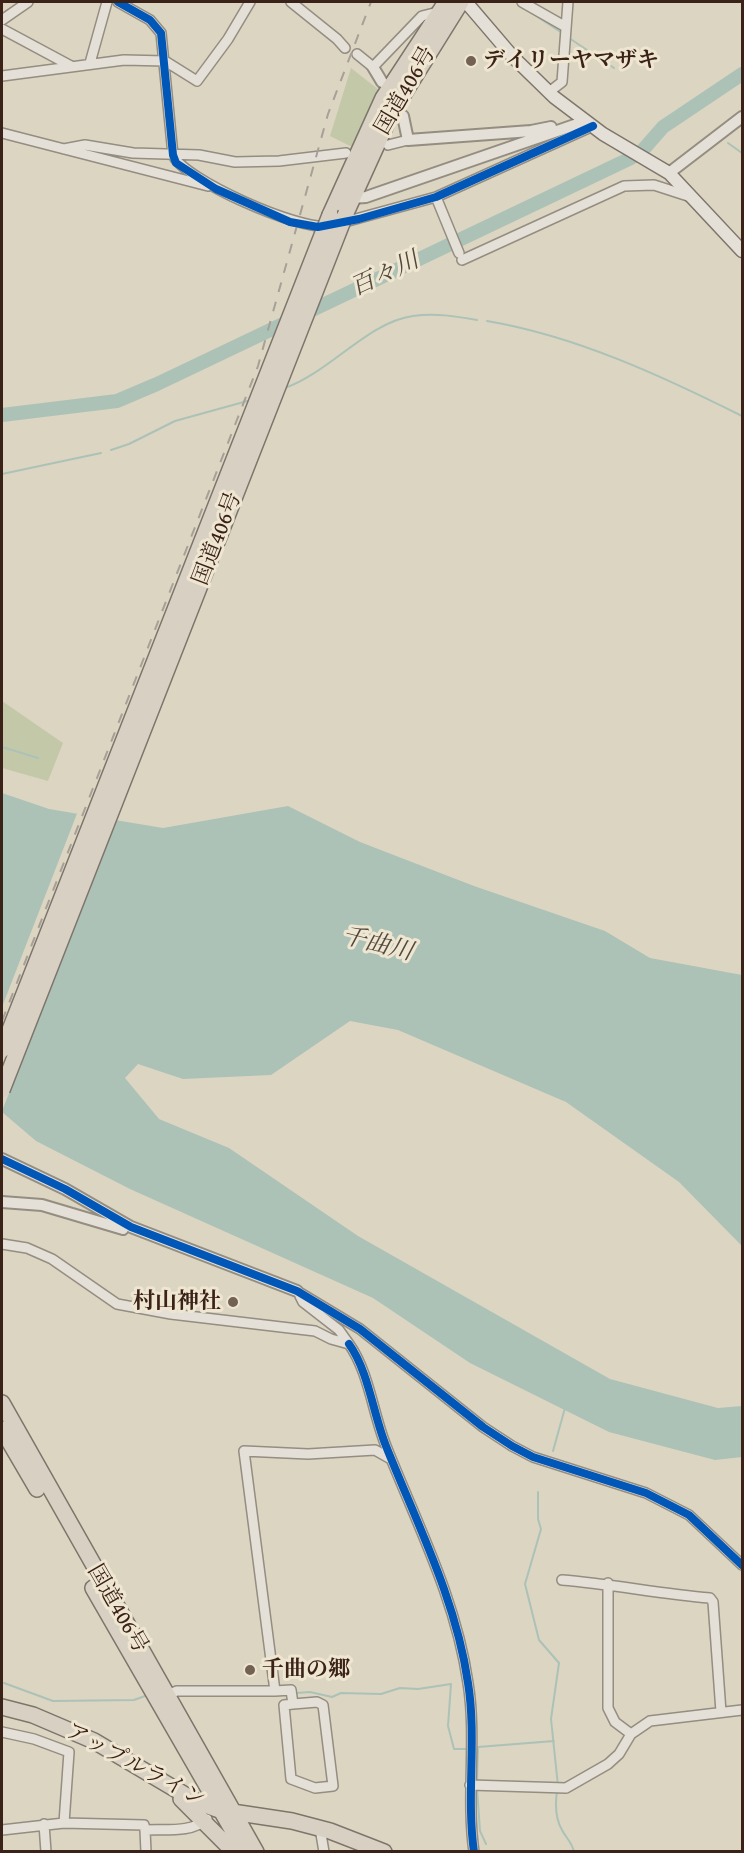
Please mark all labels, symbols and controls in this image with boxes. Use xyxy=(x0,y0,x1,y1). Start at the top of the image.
street label: 国道406号 xyxy=(370,42,442,140)
place label: デイリーヤマザキ xyxy=(483,48,659,74)
marker: デイリーヤマザキ xyxy=(464,54,478,68)
water label: 百々川 xyxy=(346,247,424,303)
street label: 国道406号 xyxy=(188,489,248,589)
water label: 千曲川 xyxy=(339,922,415,968)
place label: 村山神社 xyxy=(133,1289,221,1315)
marker: 村山神社 xyxy=(226,1295,240,1309)
street label: 国道406号 xyxy=(81,1560,153,1658)
place label: 千曲の郷 xyxy=(262,1657,350,1683)
marker: 千曲の郷 xyxy=(243,1663,257,1677)
street label: アップルライン xyxy=(61,1718,209,1814)

